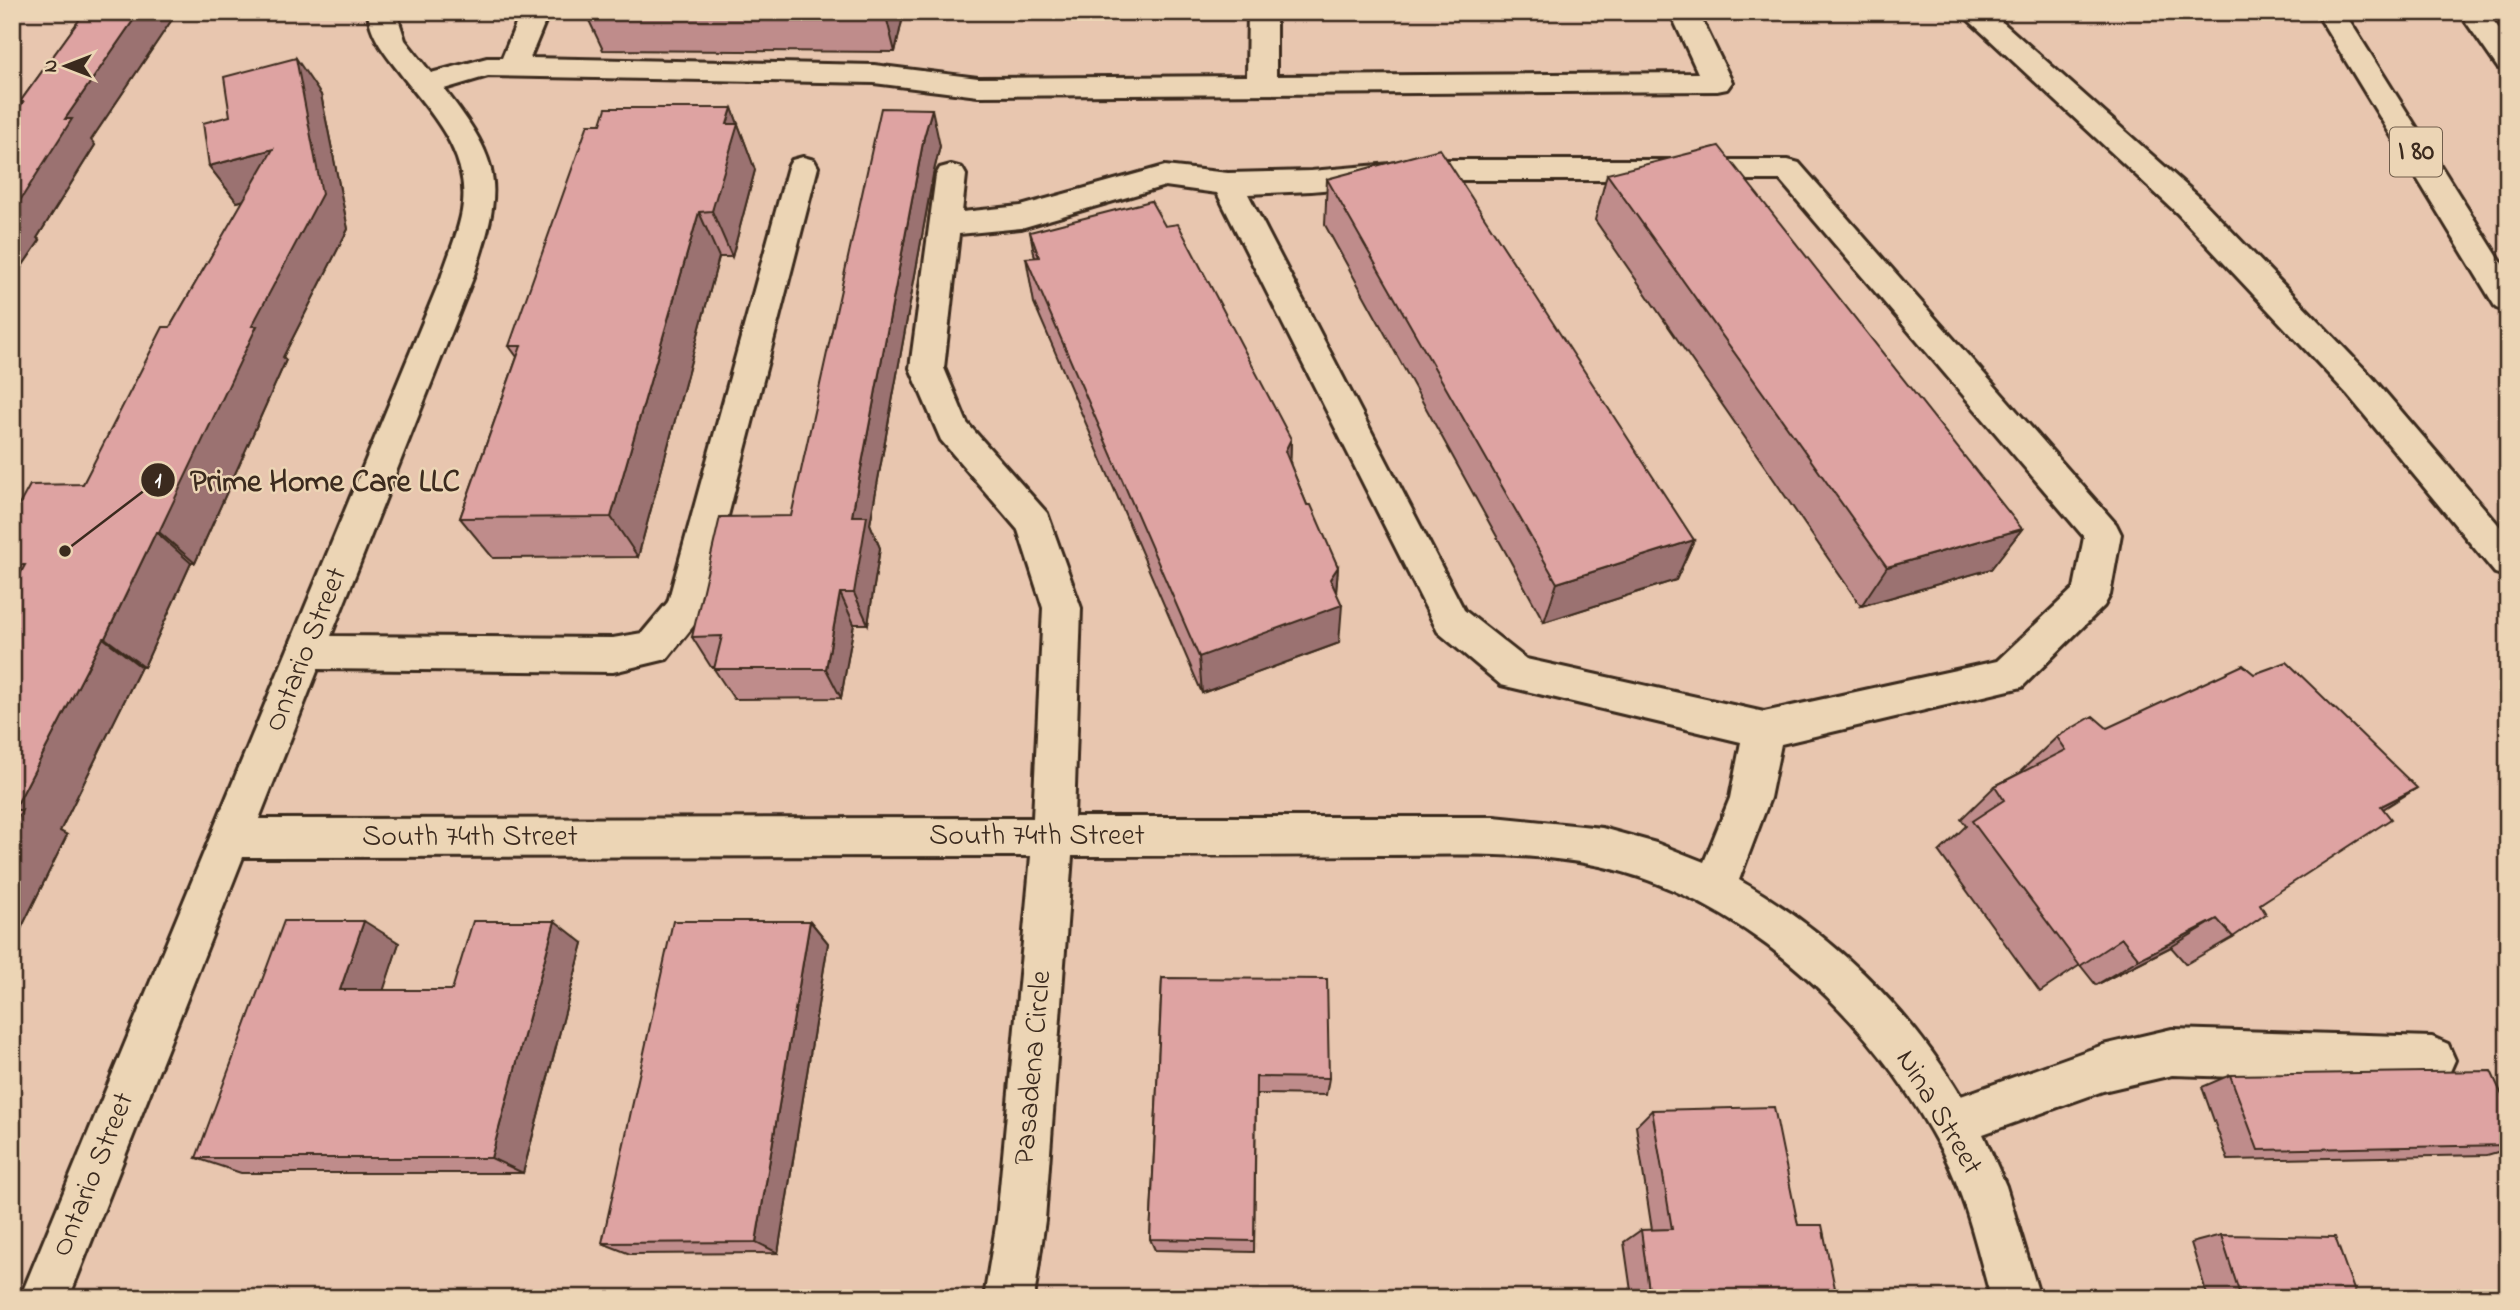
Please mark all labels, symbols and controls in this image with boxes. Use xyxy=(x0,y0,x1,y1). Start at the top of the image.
north arrow xyxy=(32,32,102,102)
text: N xyxy=(38,59,65,72)
road number: I 80 xyxy=(2390,128,2442,176)
callout: Prime Home Care LLC xyxy=(141,453,474,506)
text: Prime Home Care LLC xyxy=(190,460,461,507)
text: 1 xyxy=(155,467,162,497)
street label: Ontario Street xyxy=(254,561,360,739)
street label: South 74th Street xyxy=(929,815,1145,859)
street label: South 74th Street xyxy=(362,816,578,860)
street label: Pasadena Circle xyxy=(1004,968,1064,1167)
street label: Nina Street xyxy=(1883,1042,1993,1184)
street label: Ontario Street xyxy=(41,1086,147,1264)

